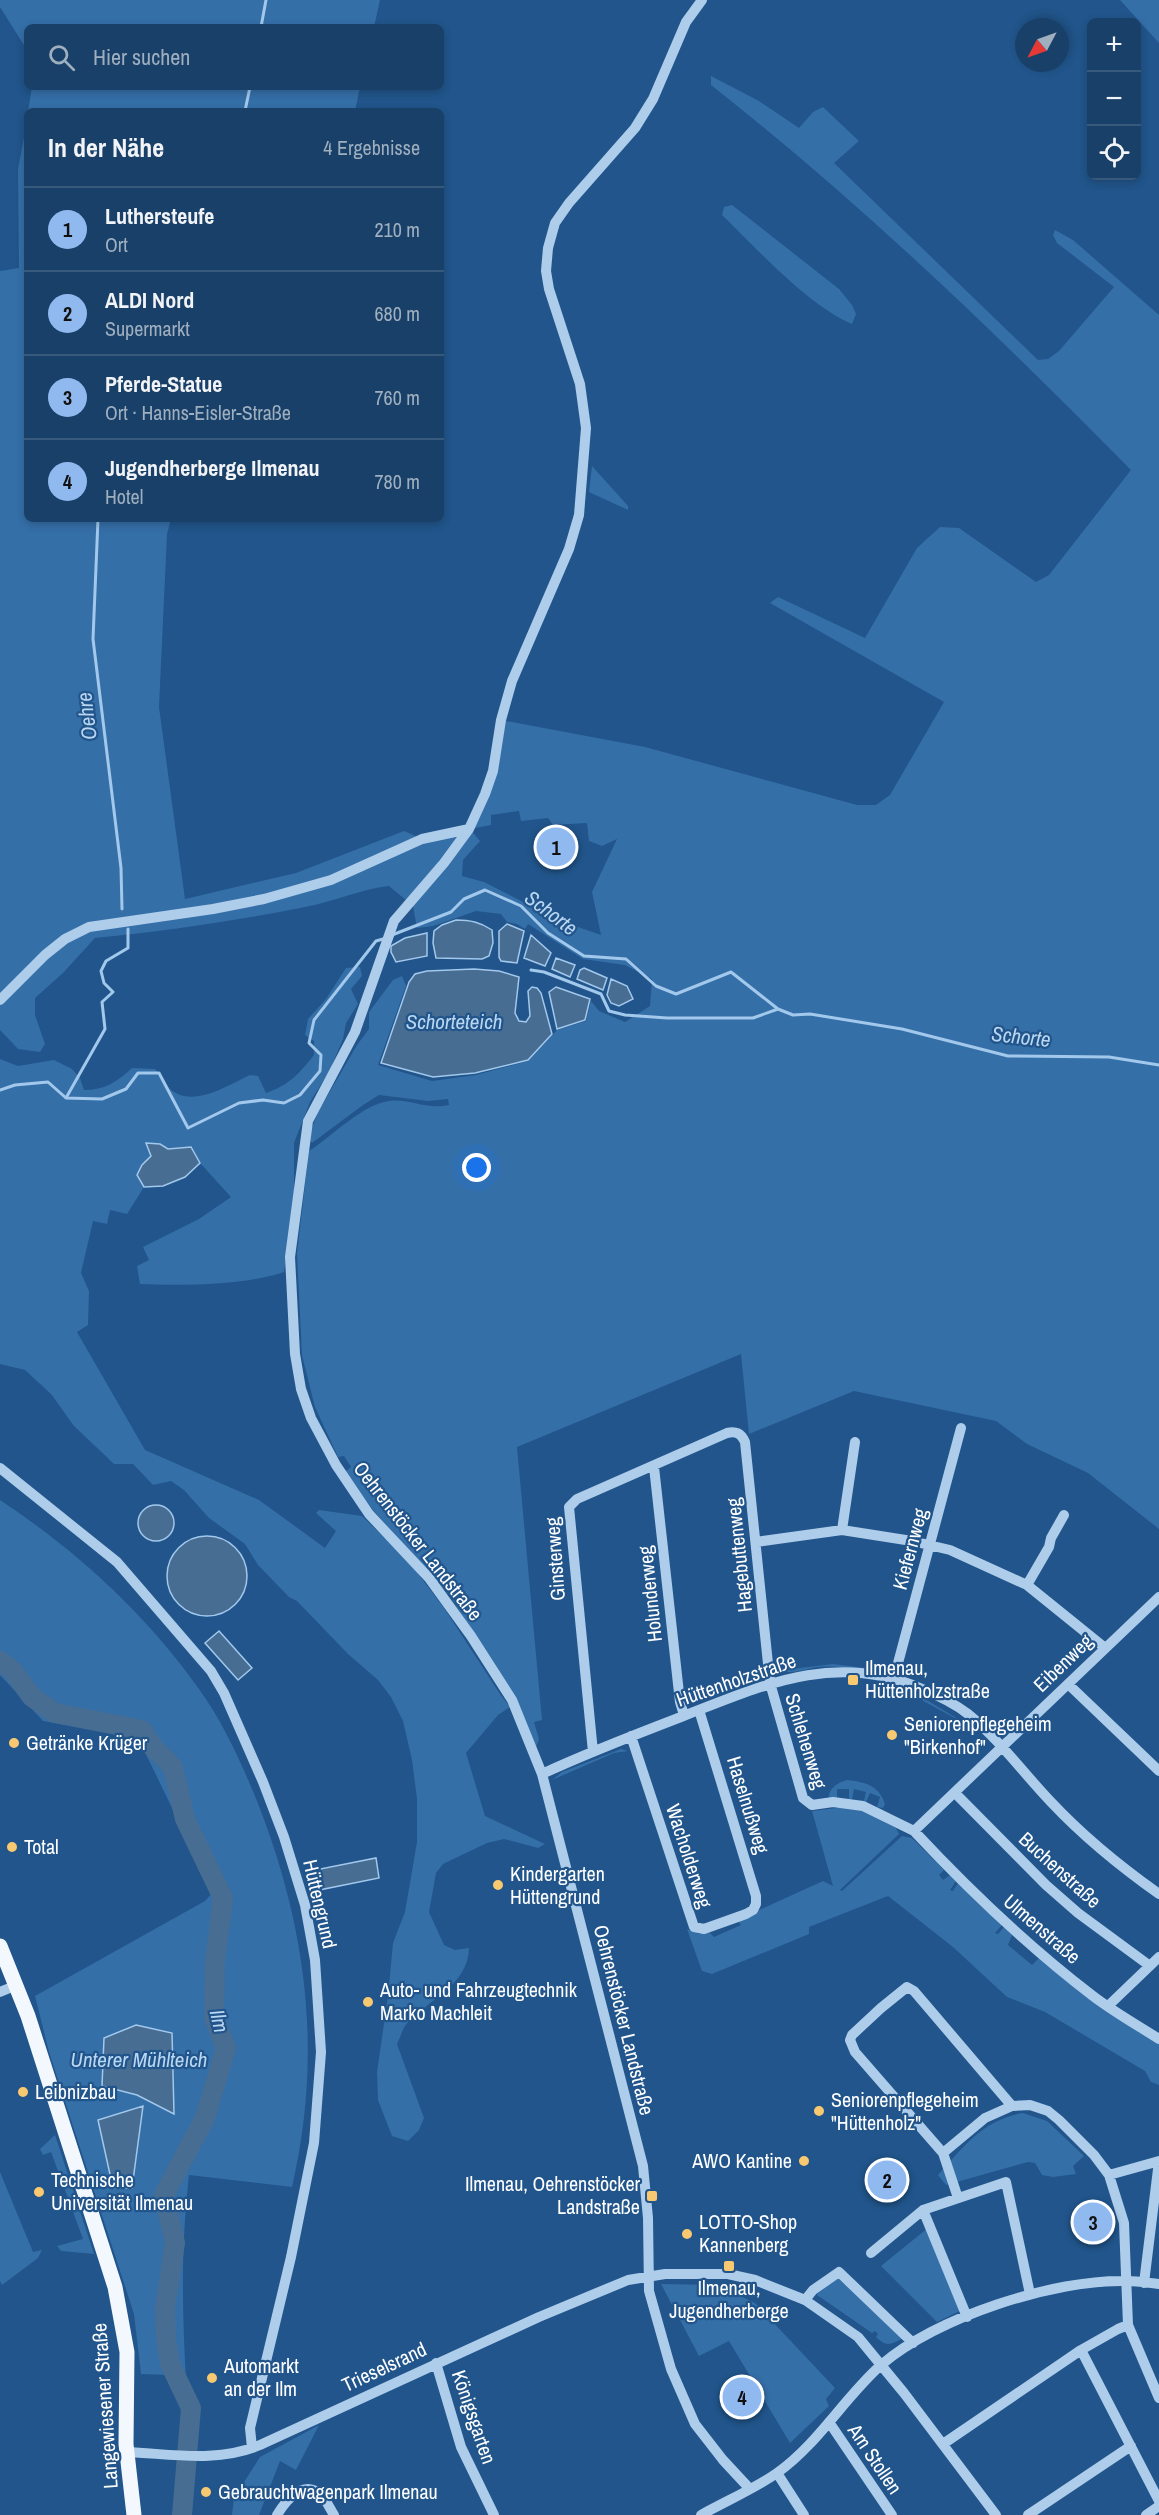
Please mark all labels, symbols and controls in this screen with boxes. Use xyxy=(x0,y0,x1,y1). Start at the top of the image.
north arrow xyxy=(1015,18,1069,72)
map controls xyxy=(1087,18,1141,180)
button: + xyxy=(1087,18,1141,72)
search box xyxy=(24,24,444,90)
icon: search xyxy=(45,41,78,74)
text: Hier suchen xyxy=(93,42,190,72)
button: − xyxy=(1087,72,1141,126)
button: locate xyxy=(1087,126,1141,180)
text: In der Nähe xyxy=(48,130,164,165)
text: 4 Ergebnisse xyxy=(323,134,420,161)
text: Luthersteufe xyxy=(105,201,214,231)
text: 1 xyxy=(63,216,72,243)
text: 210 m xyxy=(374,216,420,243)
text: Ort xyxy=(105,231,128,258)
text: ALDI Nord xyxy=(105,285,194,315)
text: 2 xyxy=(63,300,72,327)
text: 680 m xyxy=(374,300,420,327)
text: Supermarkt xyxy=(105,315,190,342)
text: Pferde-Statue xyxy=(105,369,222,399)
text: 3 xyxy=(63,384,72,411)
text: 760 m xyxy=(374,384,420,411)
text: Ort · Hanns-Eisler-Straße xyxy=(105,399,291,426)
text: Jugendherberge Ilmenau xyxy=(105,453,320,483)
text: 4 xyxy=(63,468,72,495)
text: 780 m xyxy=(374,468,420,495)
text: Hotel xyxy=(105,483,143,510)
water label: Oehre xyxy=(69,691,104,742)
pin: 1 xyxy=(536,824,576,870)
water label: Schorte xyxy=(519,883,584,942)
water label: Schorteteich xyxy=(406,1007,502,1036)
water label: Schorte xyxy=(990,1019,1052,1054)
your location xyxy=(462,1153,491,1182)
street label: Oehrenstöcker Landstraße xyxy=(348,1456,489,1626)
street label: Hagebuttenweg xyxy=(719,1497,758,1614)
street label: Kiefernweg xyxy=(886,1505,933,1592)
street label: Ginsterweg xyxy=(538,1516,571,1602)
street label: Holunderweg xyxy=(631,1545,668,1644)
street label: Eibenweg xyxy=(1027,1628,1098,1698)
street label: Hüttenholzstraße xyxy=(672,1646,799,1713)
place label: Ilmenau, Hüttenholzstraße xyxy=(865,1654,990,1704)
marker: Ilmenau, Hüttenholzstraße xyxy=(846,1673,860,1687)
street label: Schlehenweg xyxy=(779,1690,834,1792)
place label: Seniorenpflegeheim "Birkenhof" xyxy=(904,1710,1052,1760)
marker: Seniorenpflegeheim "Birkenhof" xyxy=(885,1728,899,1742)
place label: Getränke Krüger xyxy=(26,1729,148,1756)
marker: Getränke Krüger xyxy=(7,1736,21,1750)
street label: Haselnußweg xyxy=(721,1753,776,1857)
street label: Wacholderweg xyxy=(660,1800,719,1911)
street label: Buchenstraße xyxy=(1013,1825,1107,1914)
place label: Total xyxy=(24,1833,59,1860)
marker: Total xyxy=(5,1840,19,1854)
street label: Hüttengrund xyxy=(297,1857,344,1951)
place label: Kindergarten Hüttengrund xyxy=(510,1860,605,1910)
marker: Kindergarten Hüttengrund xyxy=(491,1878,505,1892)
street label: Ulmenstraße xyxy=(998,1888,1087,1970)
street label: Oehrenstöcker Landstraße xyxy=(588,1922,661,2118)
place label: Auto- und Fahrzeugtechnik Marko Machleit xyxy=(379,1976,578,2026)
marker: Auto- und Fahrzeugtechnik Marko Machleit xyxy=(361,1995,375,2009)
water label: Ilm xyxy=(203,2006,236,2035)
water label: Unterer Mühlteich xyxy=(71,2045,207,2074)
place label: Leibnizbau xyxy=(35,2078,116,2105)
marker: Leibnizbau xyxy=(16,2085,30,2099)
place label: Seniorenpflegeheim "Hüttenholz" xyxy=(831,2086,979,2136)
marker: Seniorenpflegeheim "Hüttenholz" xyxy=(812,2104,826,2118)
place label: AWO Kantine xyxy=(691,2147,792,2174)
marker: AWO Kantine xyxy=(797,2154,811,2168)
pin: 2 xyxy=(868,2158,906,2202)
place label: Technische Universität Ilmenau xyxy=(51,2166,193,2216)
place label: Ilmenau, Oehrenstöcker Landstraße xyxy=(465,2170,641,2220)
marker: Technische Universität Ilmenau xyxy=(32,2185,46,2199)
marker: Ilmenau, Oehrenstöcker Landstraße xyxy=(645,2189,659,2203)
pin: 3 xyxy=(1074,2200,1112,2244)
place label: LOTTO-Shop Kannenberg xyxy=(699,2208,797,2258)
marker: LOTTO-Shop Kannenberg xyxy=(680,2227,694,2241)
marker: Ilmenau, Jugendherberge xyxy=(722,2259,736,2273)
place label: Ilmenau, Jugendherberge xyxy=(669,2274,789,2324)
street label: Langewiesener Straße xyxy=(85,2322,124,2490)
street label: Trieselsrand xyxy=(337,2335,431,2398)
place label: Automarkt an der Ilm xyxy=(223,2352,299,2402)
street label: Königsgarten xyxy=(446,2366,503,2467)
marker: Automarkt an der Ilm xyxy=(205,2371,219,2385)
pin: 4 xyxy=(722,2374,762,2420)
street label: Am Stollen xyxy=(841,2417,909,2499)
place label: Gebrauchtwagenpark Ilmenau xyxy=(218,2478,438,2505)
marker: Gebrauchtwagenpark Ilmenau xyxy=(199,2485,213,2499)

